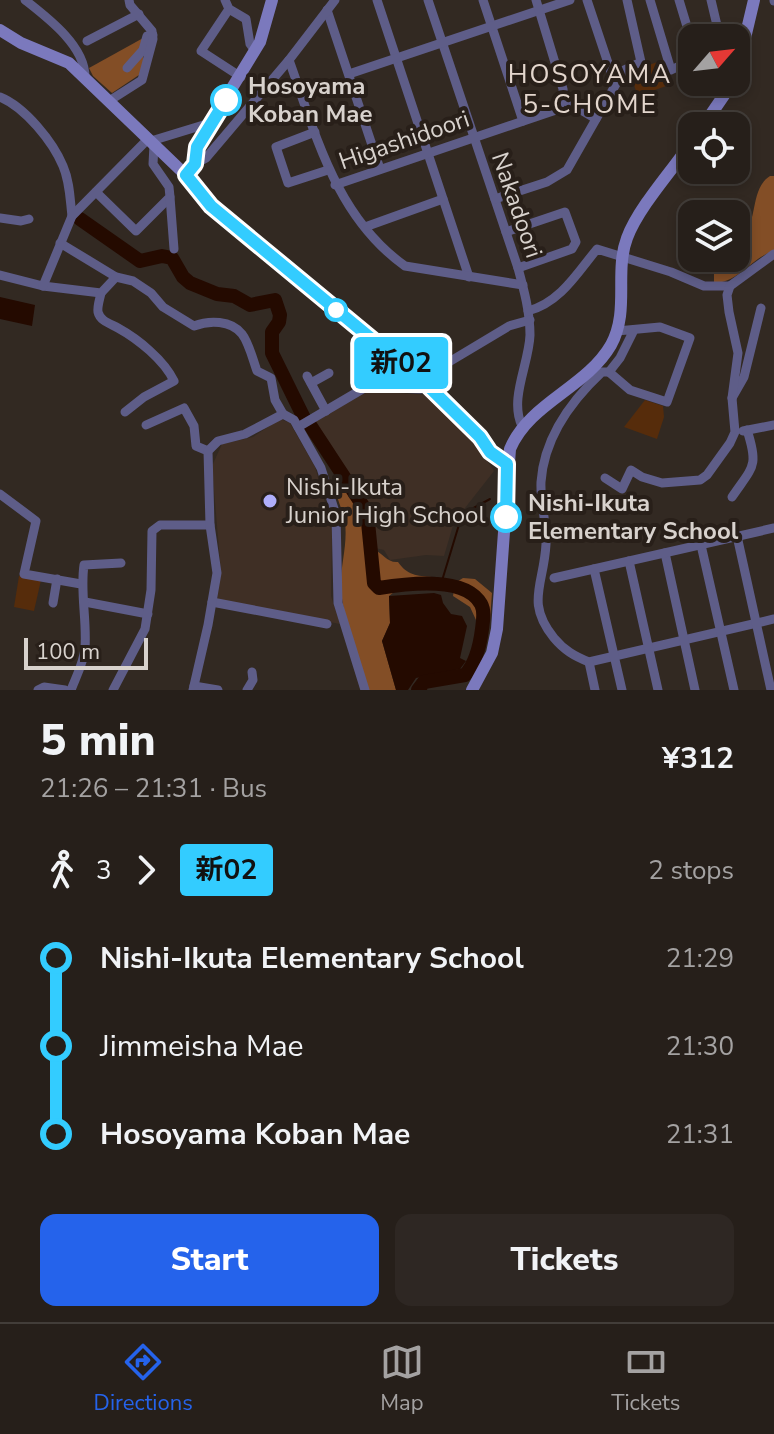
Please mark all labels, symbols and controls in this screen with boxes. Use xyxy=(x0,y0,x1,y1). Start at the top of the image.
north arrow xyxy=(678,24,750,96)
map controls xyxy=(678,24,750,272)
district label: HOSOYAMA 5-CHOME xyxy=(508,57,672,122)
place label: Hosoyama Koban Mae xyxy=(248,70,372,130)
marker: Hosoyama Koban Mae xyxy=(211,85,241,115)
street label: Higashidoori xyxy=(334,103,474,177)
button: locate xyxy=(678,112,750,184)
street label: Nakadoori xyxy=(484,148,550,262)
button: layers xyxy=(678,200,750,272)
unlabelled marker xyxy=(325,299,347,321)
line badge: 新02 xyxy=(355,337,447,389)
text: 新02 xyxy=(370,344,432,382)
place label: Nishi-Ikuta Junior High School xyxy=(285,471,486,531)
place label: Nishi-Ikuta Elementary School xyxy=(528,487,739,547)
marker: Nishi-Ikuta Junior High School xyxy=(261,492,279,510)
marker: Nishi-Ikuta Elementary School xyxy=(491,502,521,532)
scale bar xyxy=(24,634,148,670)
text: 100 m xyxy=(36,637,100,667)
text: 5 min xyxy=(40,711,156,771)
text: ¥312 xyxy=(662,738,734,779)
text: 21:26 – 21:31 · Bus xyxy=(40,771,267,806)
icon: walk xyxy=(40,848,84,892)
icon: forward xyxy=(124,848,168,892)
text: 新02 xyxy=(196,851,257,889)
text: 3 xyxy=(96,853,112,888)
text: 2 stops xyxy=(648,853,734,888)
text: Nishi-Ikuta Elementary School xyxy=(100,938,524,979)
text: 21:29 xyxy=(666,941,734,976)
text: Jimmeisha Mae xyxy=(100,1026,304,1067)
text: 21:30 xyxy=(666,1029,734,1064)
text: Hosoyama Koban Mae xyxy=(100,1114,410,1155)
text: 21:31 xyxy=(666,1117,734,1152)
button: Start xyxy=(40,1214,379,1306)
button: Tickets xyxy=(395,1214,734,1306)
tab: Directions xyxy=(94,1340,193,1418)
tab: Map xyxy=(380,1340,424,1418)
tab: Tickets xyxy=(611,1340,680,1418)

